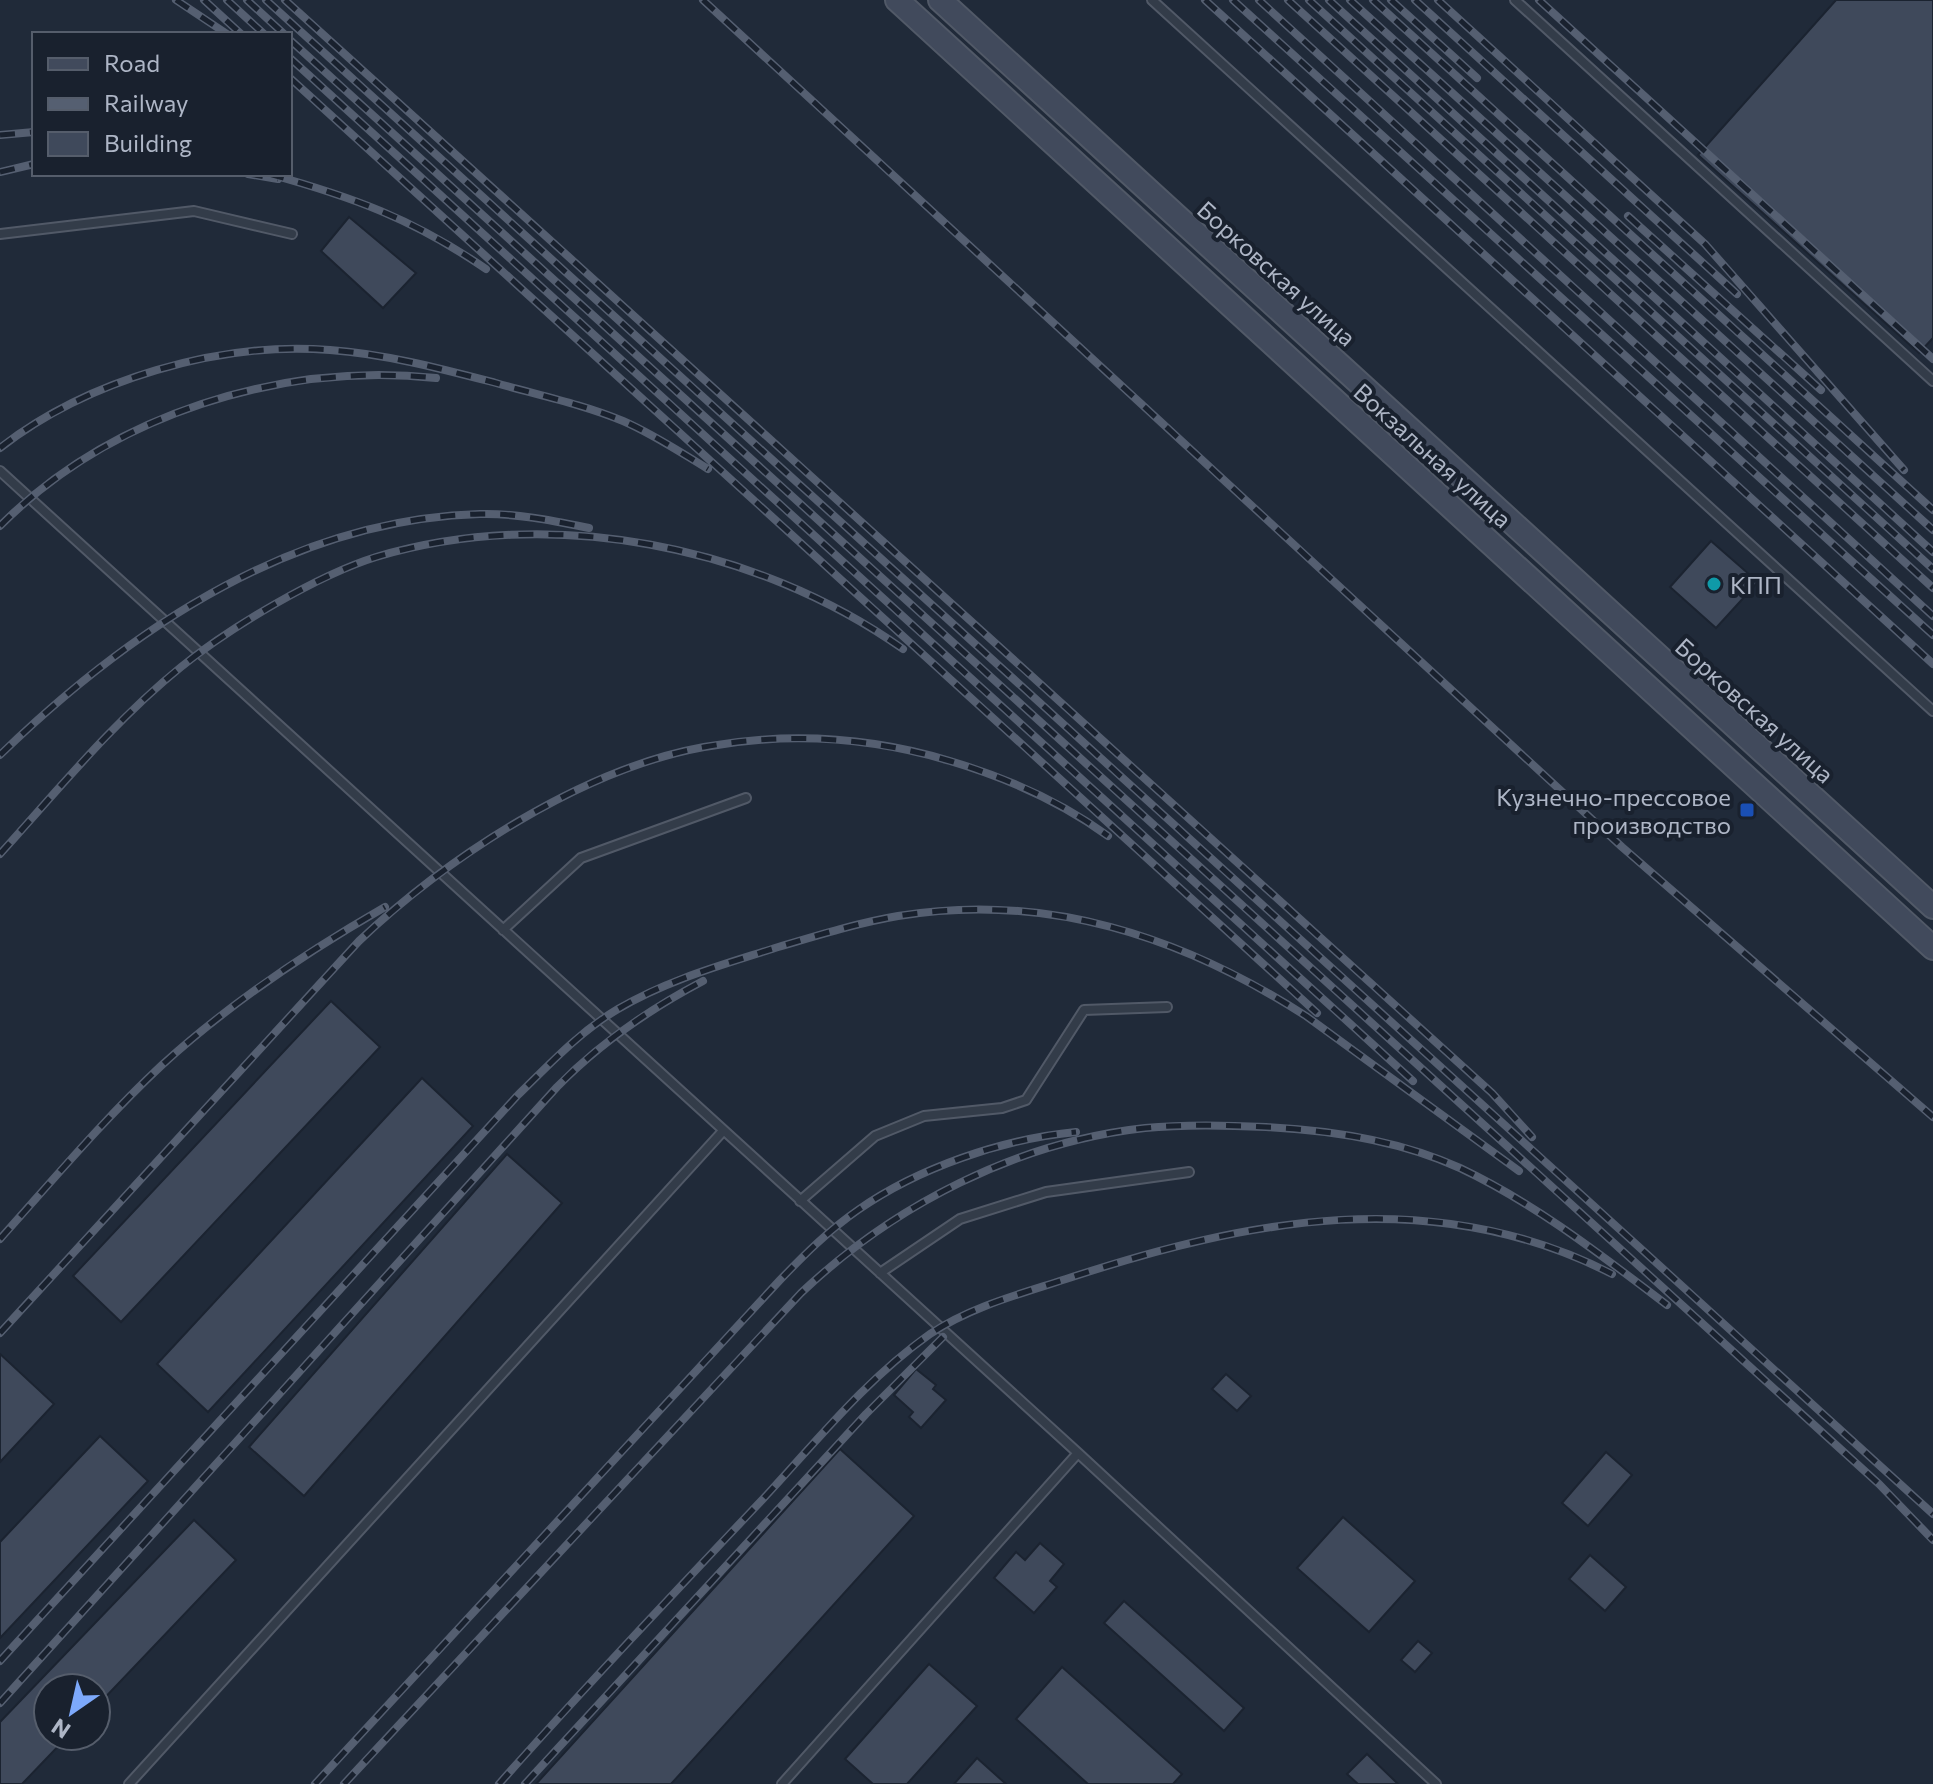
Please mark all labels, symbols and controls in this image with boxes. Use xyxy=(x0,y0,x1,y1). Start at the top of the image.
legend xyxy=(32,32,292,176)
text: Road xyxy=(104,48,160,77)
text: Railway xyxy=(104,88,189,117)
text: Building xyxy=(104,128,192,157)
street label: Борковская улица xyxy=(1192,194,1362,352)
street label: Вокзальная улица xyxy=(1348,377,1518,533)
place label: КПП xyxy=(1730,570,1782,599)
marker: КПП xyxy=(1705,575,1723,593)
street label: Борковская улица xyxy=(1670,631,1840,789)
place label: Кузнечно-прессовое производство xyxy=(1496,782,1731,839)
marker: Кузнечно-прессовое производство xyxy=(1738,801,1756,819)
north arrow xyxy=(32,1672,112,1752)
text: N xyxy=(46,1713,75,1745)

